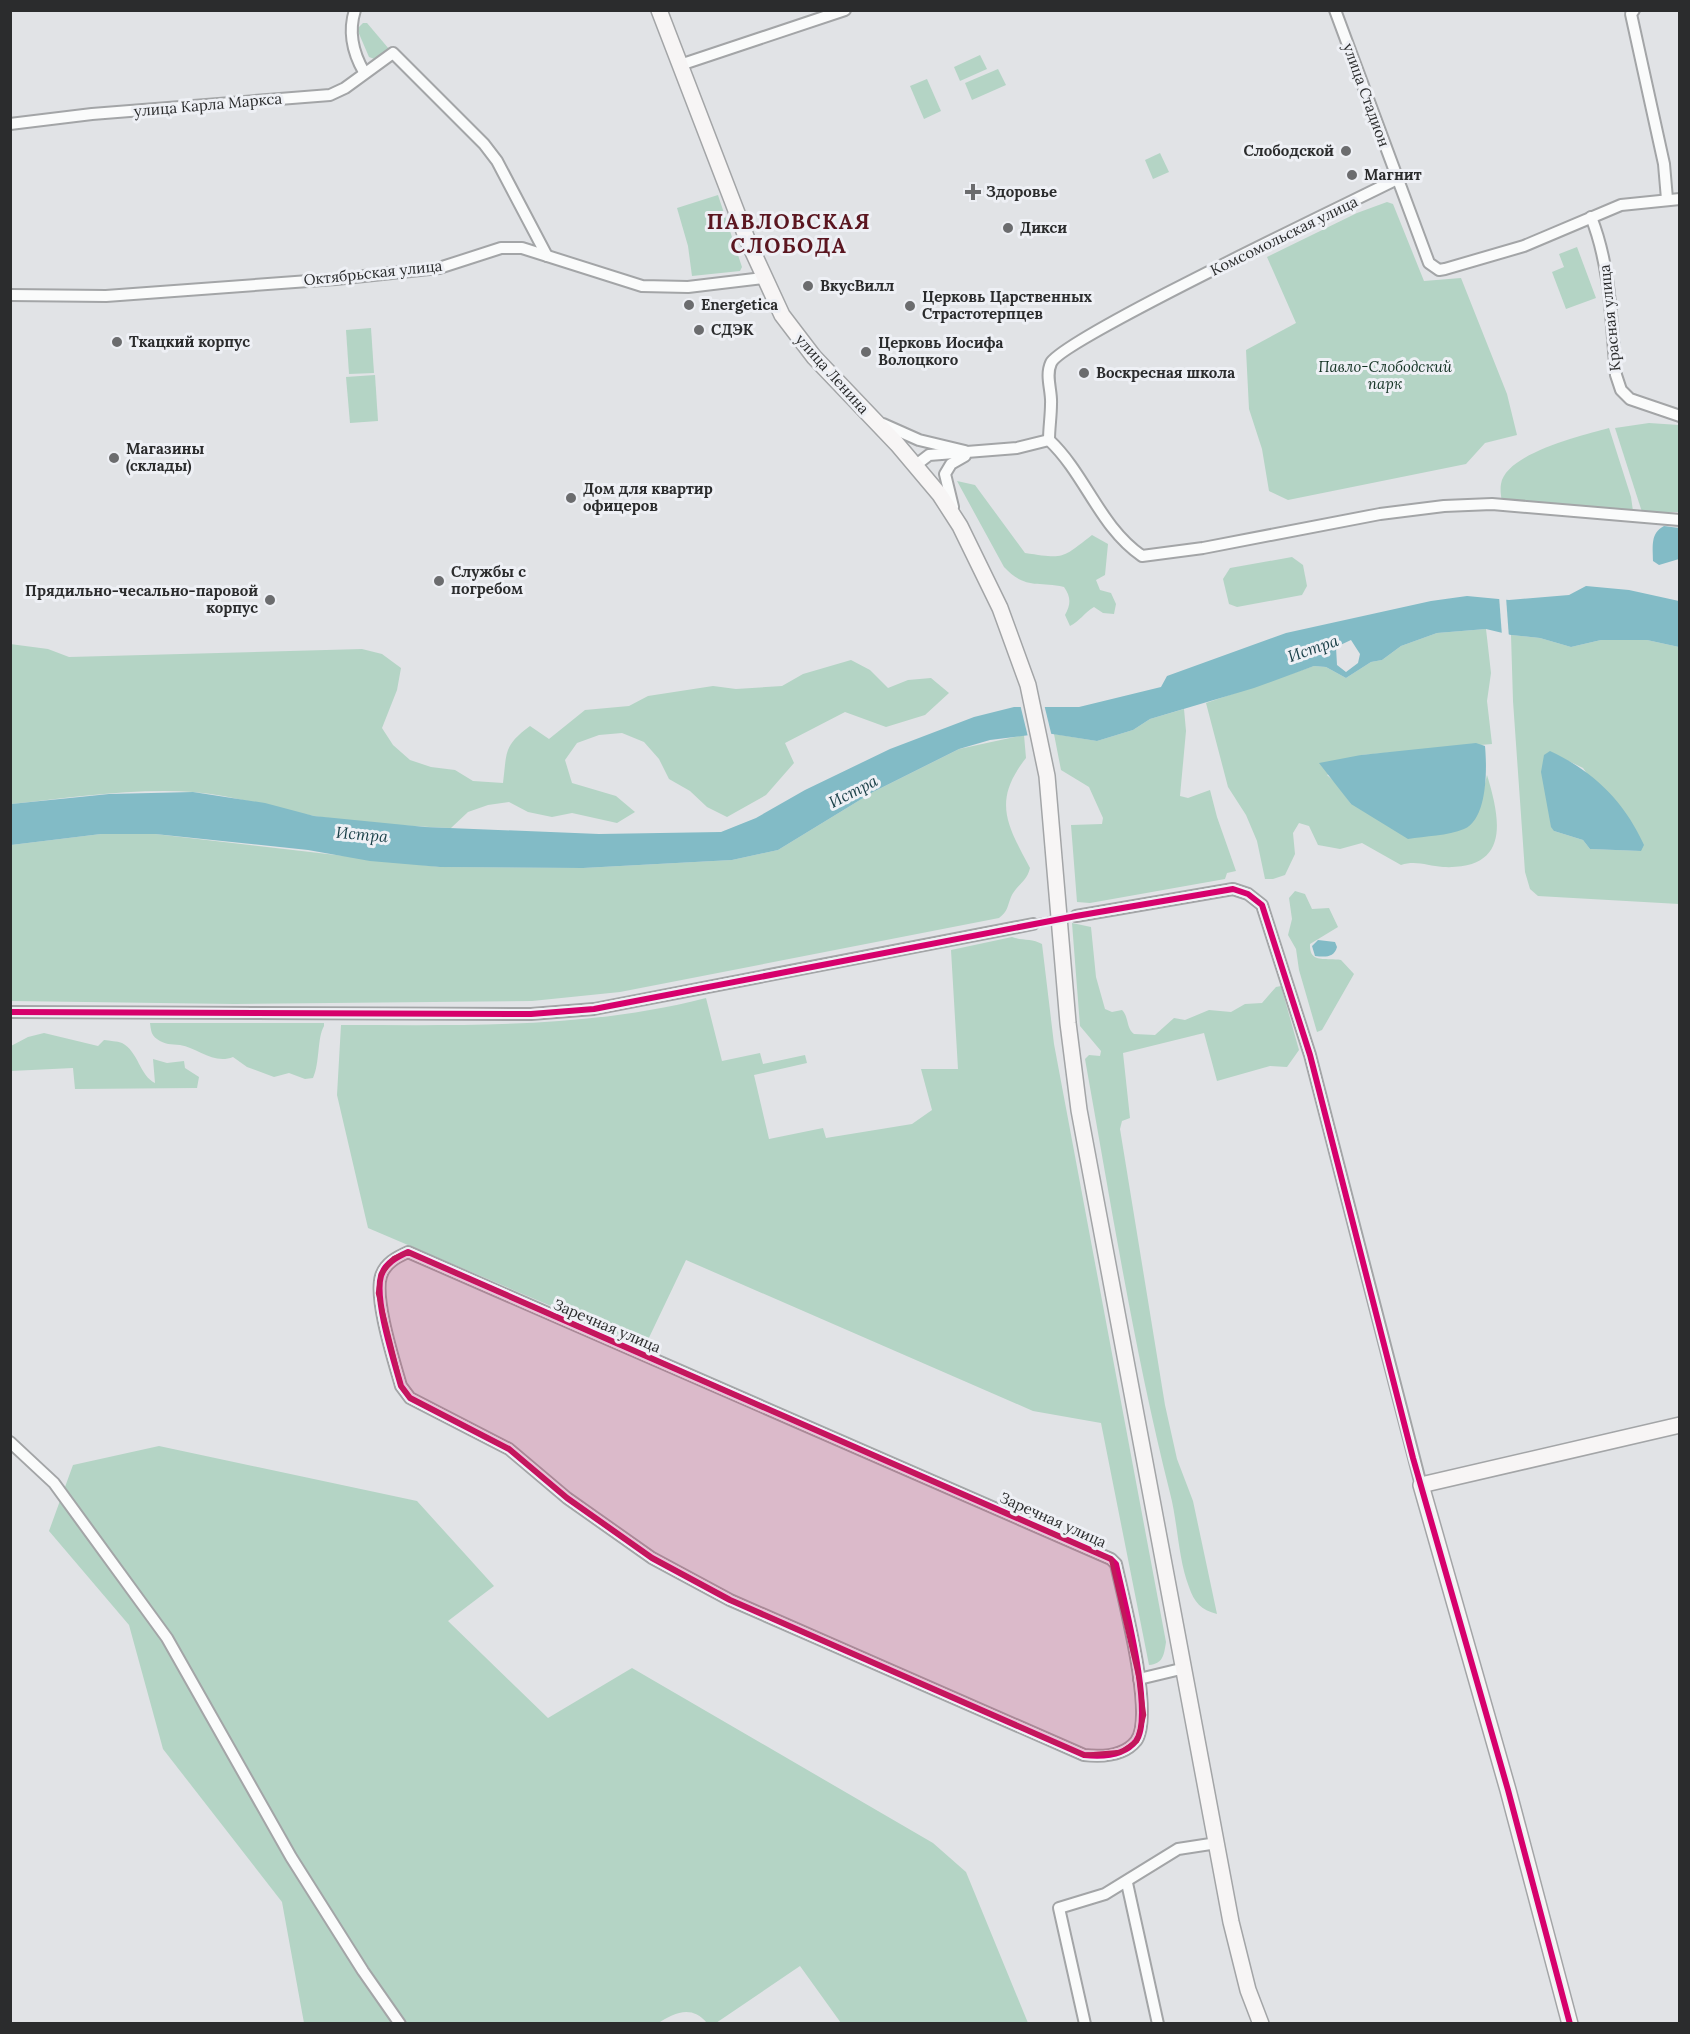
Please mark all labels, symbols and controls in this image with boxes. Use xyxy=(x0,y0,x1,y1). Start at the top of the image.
street label: улица Стадион xyxy=(1339,40,1394,149)
street label: улица Карла Маркса xyxy=(133,89,283,120)
place label: Слободской xyxy=(1243,141,1334,160)
marker: Слободской xyxy=(1339,144,1353,158)
place label: Магнит xyxy=(1364,165,1422,184)
marker: Магнит xyxy=(1345,168,1359,182)
place label: Здоровье xyxy=(986,182,1057,201)
marker: Здоровье xyxy=(964,183,982,201)
street label: Комсомольская улица xyxy=(1207,191,1361,280)
district label: ПАВЛОВСКАЯ СЛОБОДА xyxy=(707,208,871,259)
place label: Дикси xyxy=(1020,218,1067,237)
marker: Дикси xyxy=(1001,221,1015,235)
street label: Октябрьская улица xyxy=(303,256,443,289)
street label: Красная улица xyxy=(1594,263,1625,372)
place label: ВкусВилл xyxy=(820,276,894,295)
marker: ВкусВилл xyxy=(801,279,815,293)
place label: Церковь Царственных Страстотерпцев xyxy=(922,287,1092,323)
place label: Energetica xyxy=(701,295,778,314)
marker: Energetica xyxy=(682,298,696,312)
marker: Церковь Царственных Страстотерпцев xyxy=(903,299,917,313)
place label: СДЭК xyxy=(711,320,754,339)
marker: СДЭК xyxy=(692,323,706,337)
street label: улица Ленина xyxy=(791,330,873,418)
place label: Ткацкий корпус xyxy=(129,332,250,351)
place label: Церковь Иосифа Волоцкого xyxy=(878,333,1003,369)
marker: Ткацкий корпус xyxy=(110,335,124,349)
marker: Церковь Иосифа Волоцкого xyxy=(859,345,873,359)
park label: Павло-Слободский парк xyxy=(1318,357,1452,393)
place label: Воскресная школа xyxy=(1096,363,1235,382)
marker: Воскресная школа xyxy=(1077,366,1091,380)
place label: Магазины (склады) xyxy=(126,439,204,476)
marker: Магазины (склады) xyxy=(107,451,121,465)
place label: Дом для квартир офицеров xyxy=(583,479,713,515)
marker: Дом для квартир офицеров xyxy=(564,491,578,505)
place label: Службы с погребом xyxy=(451,562,526,598)
marker: Службы с погребом xyxy=(432,574,446,588)
place label: Прядильно-чесально-паровой корпус xyxy=(25,581,258,617)
marker: Прядильно-чесально-паровой корпус xyxy=(263,593,277,607)
water label: Истра xyxy=(1285,630,1341,666)
water label: Истра xyxy=(825,770,881,812)
water label: Истра xyxy=(335,822,389,846)
street label: Заречная улица xyxy=(551,1294,664,1357)
street label: Заречная улица xyxy=(997,1488,1110,1552)

